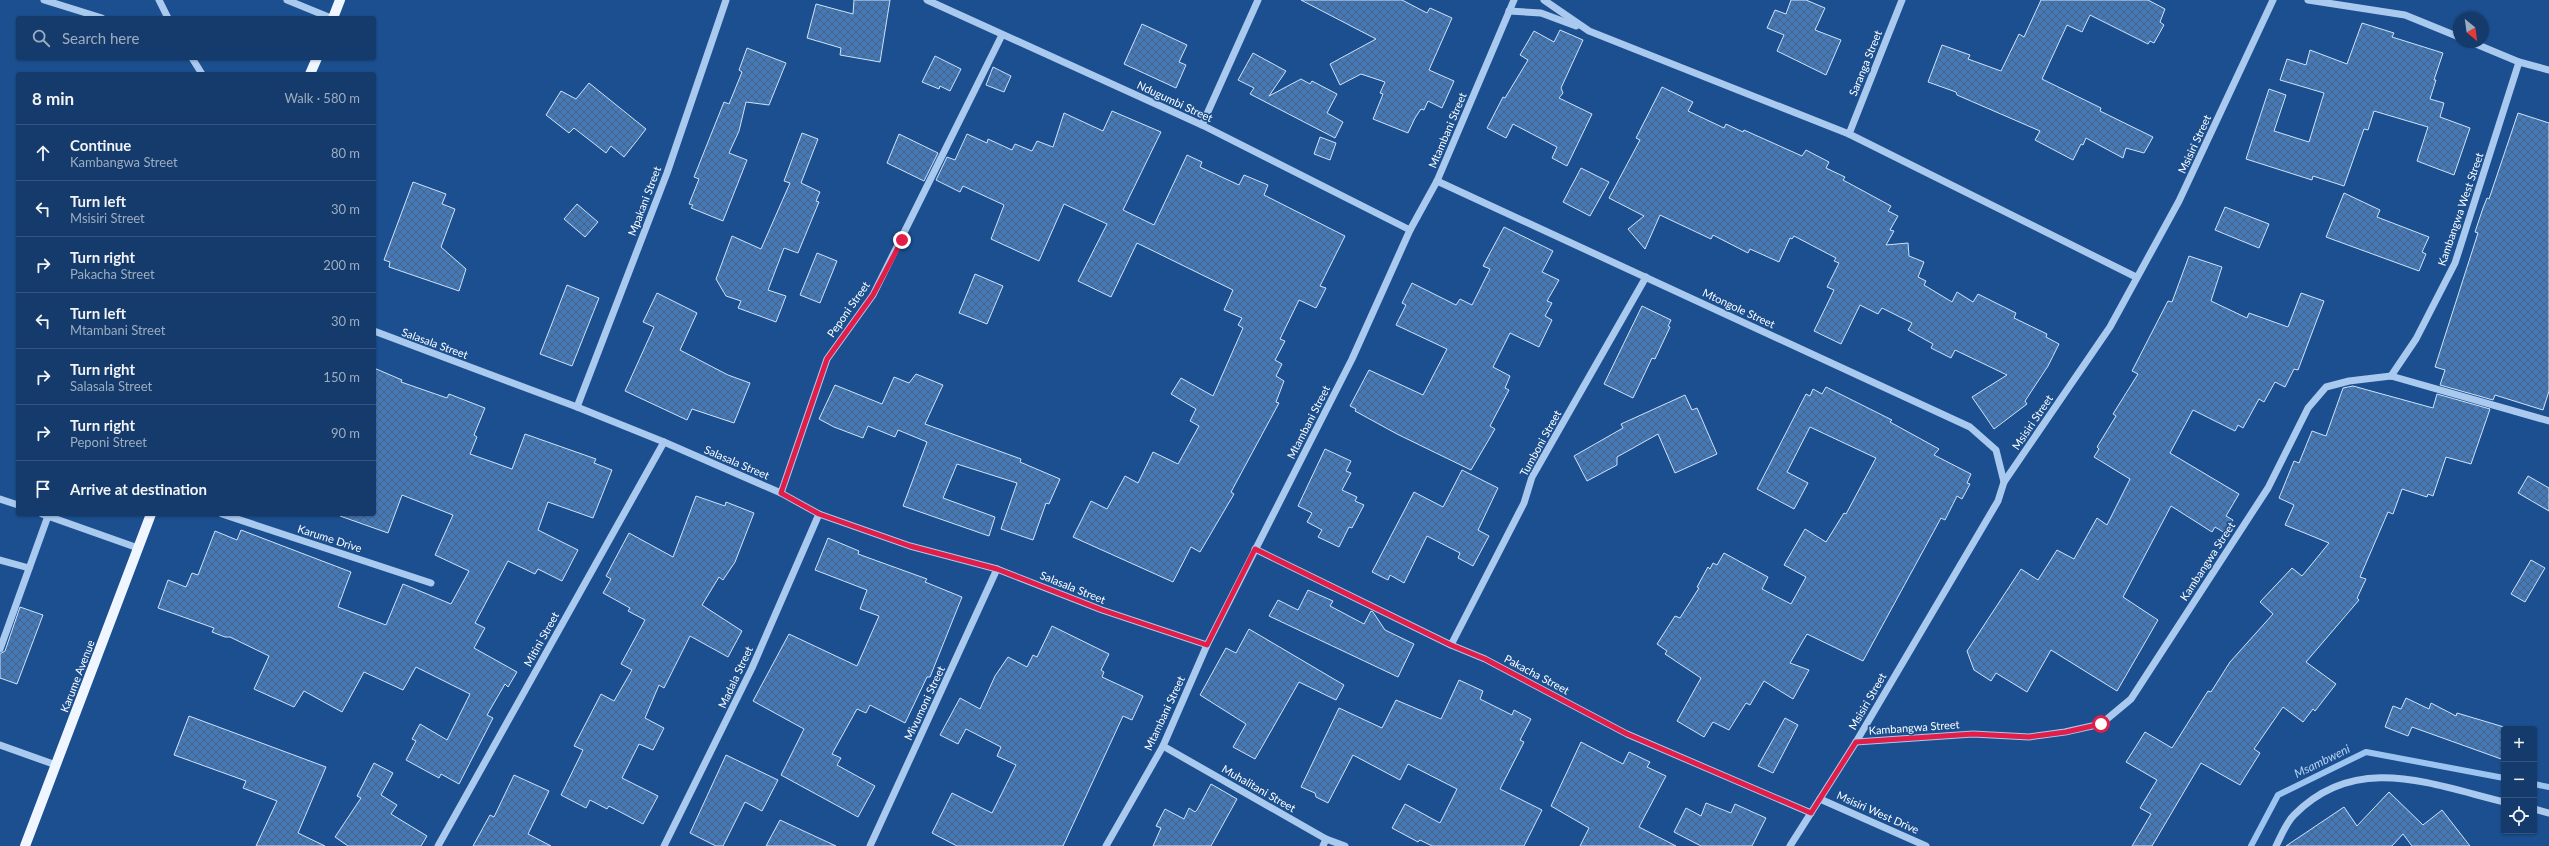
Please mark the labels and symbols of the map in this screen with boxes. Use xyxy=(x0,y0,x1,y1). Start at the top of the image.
north arrow xyxy=(2453,12,2489,48)
street label: Saranga Street xyxy=(1846,28,1884,98)
street label: Ndugumbi Street xyxy=(1135,78,1215,124)
street label: Mtambani Street xyxy=(1425,90,1469,170)
street label: Msisiri Street xyxy=(2175,113,2213,175)
street label: Kambangwa West Street xyxy=(2434,151,2486,267)
street label: Mpakani Street xyxy=(625,164,663,238)
route end xyxy=(893,231,911,249)
street label: Peponi Street xyxy=(824,279,872,339)
street label: Mtongole Street xyxy=(1701,286,1777,330)
street label: Salasala Street xyxy=(400,325,470,361)
street label: Mtambani Street xyxy=(1284,383,1332,461)
street label: Msisiri Street xyxy=(2009,392,2055,452)
street label: Tumboni Street xyxy=(1517,408,1564,478)
street label: Salasala Street xyxy=(702,442,772,482)
street label: Kambangwa Street xyxy=(2177,519,2237,603)
street label: Karume Drive xyxy=(296,522,364,555)
street label: Salasala Street xyxy=(1038,568,1108,606)
street label: Mitini Street xyxy=(521,610,561,668)
street label: Karume Avenue xyxy=(57,638,97,714)
street label: Madala Street xyxy=(715,644,755,710)
street label: Pakacha Street xyxy=(1502,651,1572,697)
street label: Mivumoni Street xyxy=(901,664,947,742)
street label: Msisiri Street xyxy=(1846,670,1888,732)
street label: Mtambani Street xyxy=(1141,674,1187,752)
route start xyxy=(2092,715,2110,733)
street label: Kambangwa Street xyxy=(1868,717,1960,737)
water label: Msambweni xyxy=(2292,741,2353,781)
street label: Muhalitani Street xyxy=(1220,762,1298,814)
street label: Msisiri West Drive xyxy=(1835,788,1921,836)

